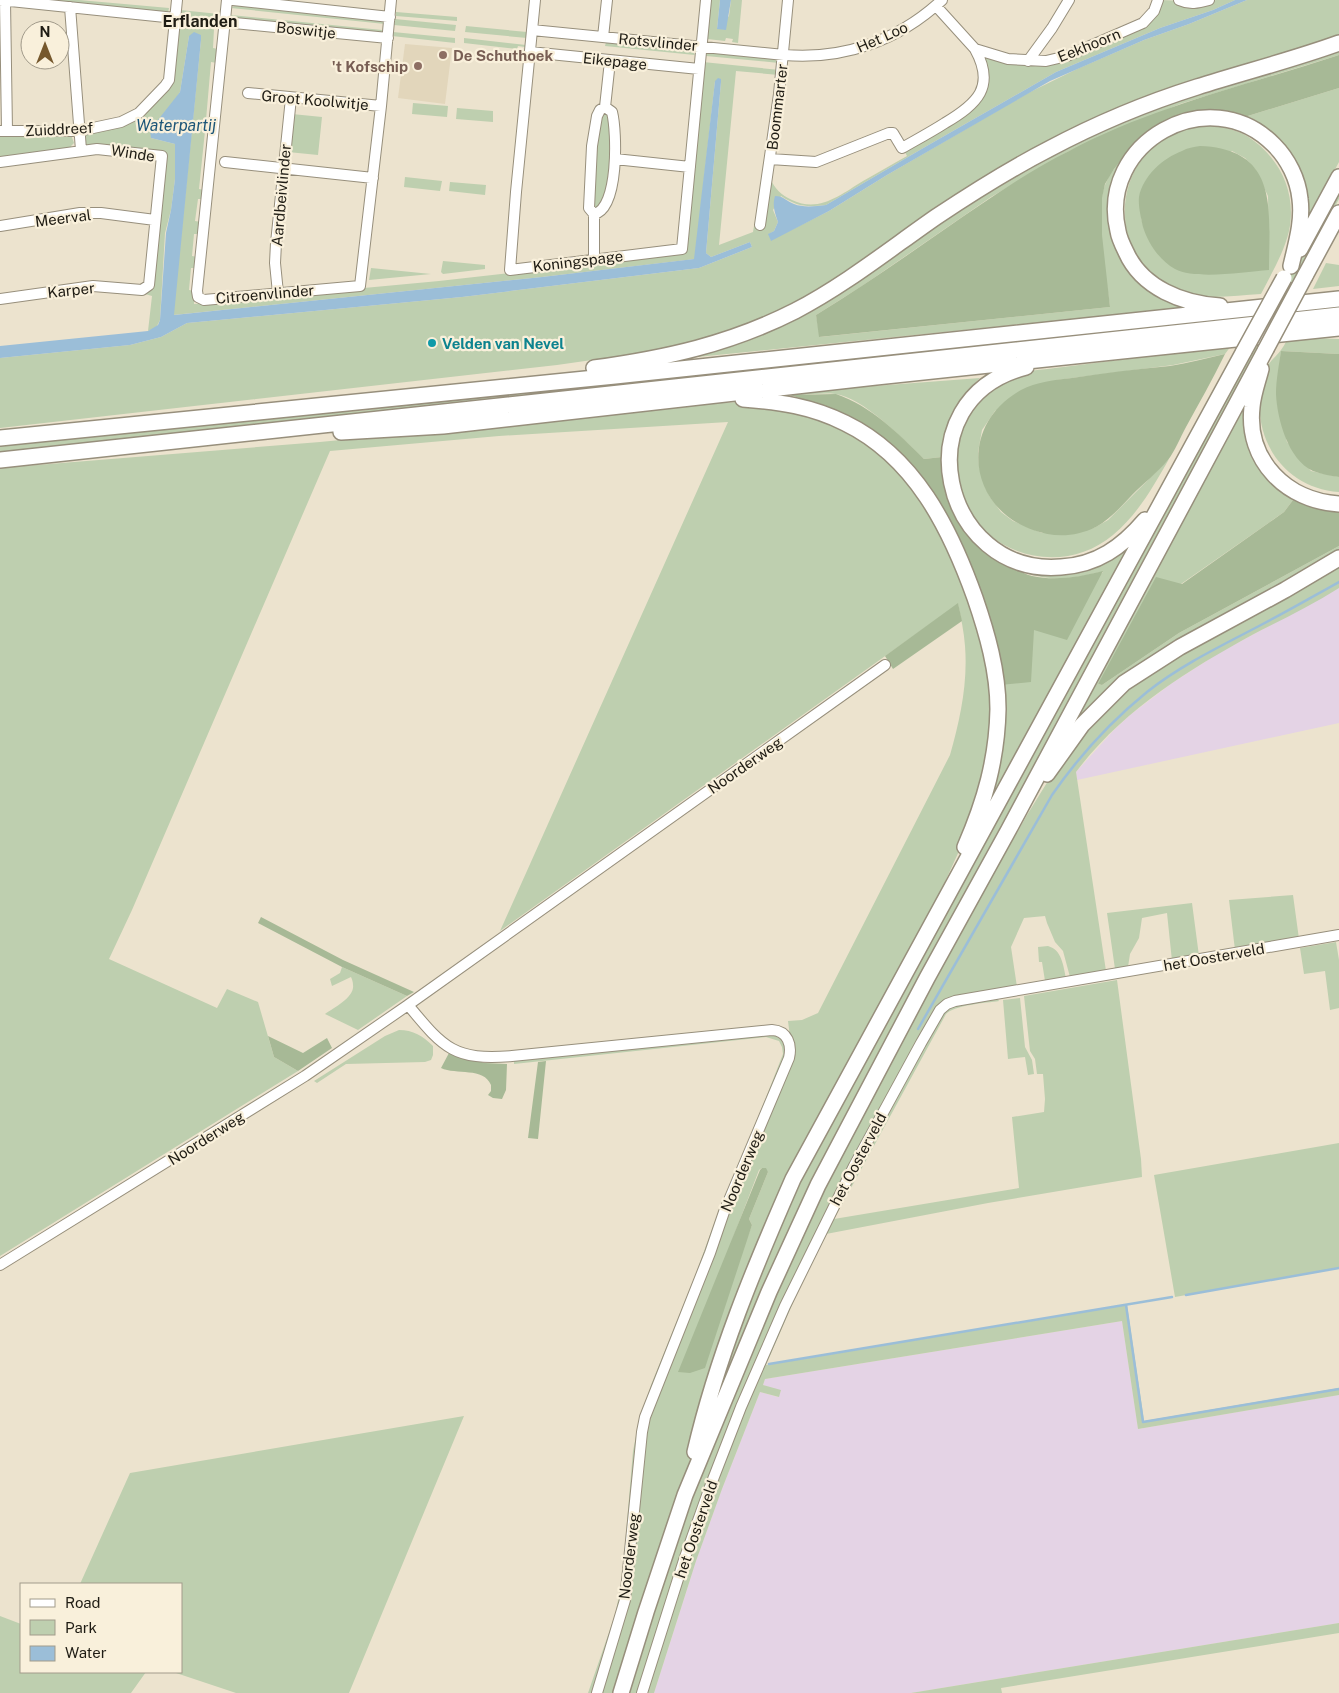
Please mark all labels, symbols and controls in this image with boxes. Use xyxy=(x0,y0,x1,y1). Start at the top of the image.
district label: Erflanden xyxy=(162,12,238,31)
street label: Boswitje xyxy=(275,18,337,42)
street label: Het Loo xyxy=(854,18,910,56)
north arrow xyxy=(20,20,70,70)
text: N xyxy=(40,24,50,40)
street label: Eekhoorn xyxy=(1055,25,1123,65)
street label: Rotsvlinder xyxy=(618,30,698,54)
place label: De Schuthoek xyxy=(453,47,553,64)
marker: De Schuthoek xyxy=(437,49,449,61)
street label: Eikepage xyxy=(582,49,648,73)
place label: 't Kofschip xyxy=(332,58,408,75)
marker: 't Kofschip xyxy=(412,60,424,72)
street label: Boommarter xyxy=(763,63,791,151)
street label: Groot Koolwitje xyxy=(261,87,369,113)
water label: Waterpartij xyxy=(136,116,216,135)
street label: Zuiddreef xyxy=(24,119,94,139)
street label: Winde xyxy=(110,141,156,165)
street label: Aardbeivlinder xyxy=(268,143,294,247)
street label: Meerval xyxy=(34,206,92,230)
street label: Koningspage xyxy=(532,247,624,275)
street label: Karper xyxy=(46,279,96,301)
street label: Citroenvlinder xyxy=(215,281,315,307)
place label: Velden van Nevel xyxy=(442,335,564,352)
marker: Velden van Nevel xyxy=(426,337,438,349)
street label: Noorderweg xyxy=(705,733,785,797)
street label: het Oosterveld xyxy=(1162,940,1266,974)
street label: Noorderweg xyxy=(165,1108,247,1168)
street label: het Oosterveld xyxy=(826,1110,890,1208)
street label: Noorderweg xyxy=(717,1128,767,1214)
street label: het Oosterveld xyxy=(671,1478,721,1580)
street label: Noorderweg xyxy=(615,1512,643,1600)
legend xyxy=(20,1583,182,1673)
text: Road xyxy=(65,1594,101,1611)
text: Park xyxy=(65,1619,97,1636)
text: Water xyxy=(65,1644,107,1661)

